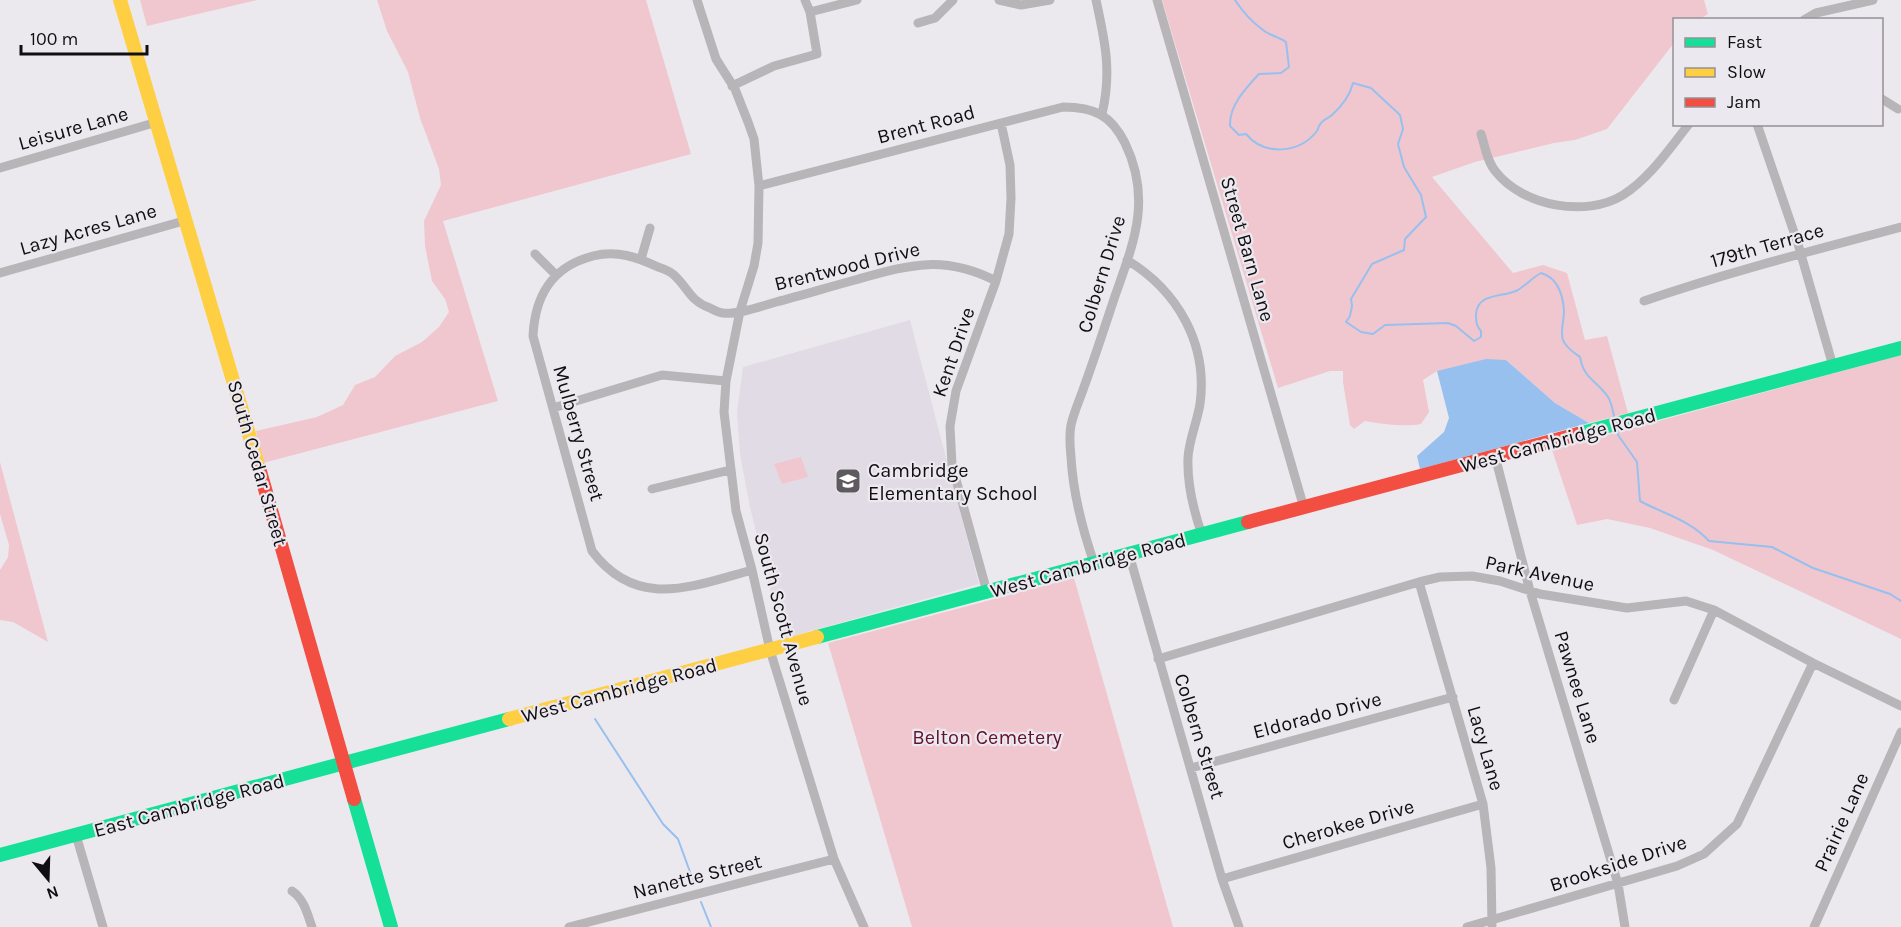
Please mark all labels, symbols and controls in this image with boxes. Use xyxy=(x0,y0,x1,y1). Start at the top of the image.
scale bar xyxy=(21,18,147,56)
legend xyxy=(1673,18,1883,126)
text: 100 m xyxy=(30,28,78,50)
text: Fast xyxy=(1727,31,1762,53)
text: Slow xyxy=(1727,61,1766,83)
text: Jam xyxy=(1727,91,1761,113)
street label: Brent Road xyxy=(875,100,978,149)
street label: Leisure Lane xyxy=(16,102,131,155)
street label: Street Barn Lane xyxy=(1216,174,1279,324)
street label: Lazy Acres Lane xyxy=(17,199,159,260)
street label: Colbern Drive xyxy=(1073,213,1130,336)
street label: 179th Terrace xyxy=(1708,218,1826,273)
street label: Brentwood Drive xyxy=(772,237,922,296)
street label: Kent Drive xyxy=(927,304,980,400)
street label: Mulberry Street xyxy=(548,363,609,504)
street label: South Cedar Street xyxy=(223,377,292,549)
street label: West Cambridge Road xyxy=(1458,403,1658,478)
place label: Cambridge Elementary School xyxy=(868,459,1038,505)
school or university icon: Cambridge Elementary School xyxy=(833,466,863,496)
street label: West Cambridge Road xyxy=(988,528,1188,603)
street label: South Scott Avenue xyxy=(749,530,818,708)
street label: Park Avenue xyxy=(1483,551,1597,596)
street label: Pawnee Lane xyxy=(1549,628,1606,746)
street label: West Cambridge Road xyxy=(519,653,719,728)
street label: Colbern Street xyxy=(1170,671,1230,802)
street label: Eldorado Drive xyxy=(1250,687,1384,744)
street label: Lacy Lane xyxy=(1462,703,1509,793)
park label: Belton Cemetery xyxy=(912,726,1062,749)
street label: East Cambridge Road xyxy=(91,769,287,842)
street label: Prairie Lane xyxy=(1809,769,1874,875)
street label: Cherokee Drive xyxy=(1280,795,1417,854)
street label: Brookside Drive xyxy=(1547,830,1690,896)
north arrow xyxy=(18,849,78,909)
street label: Nanette Street xyxy=(630,849,764,904)
text: N xyxy=(44,882,61,904)

